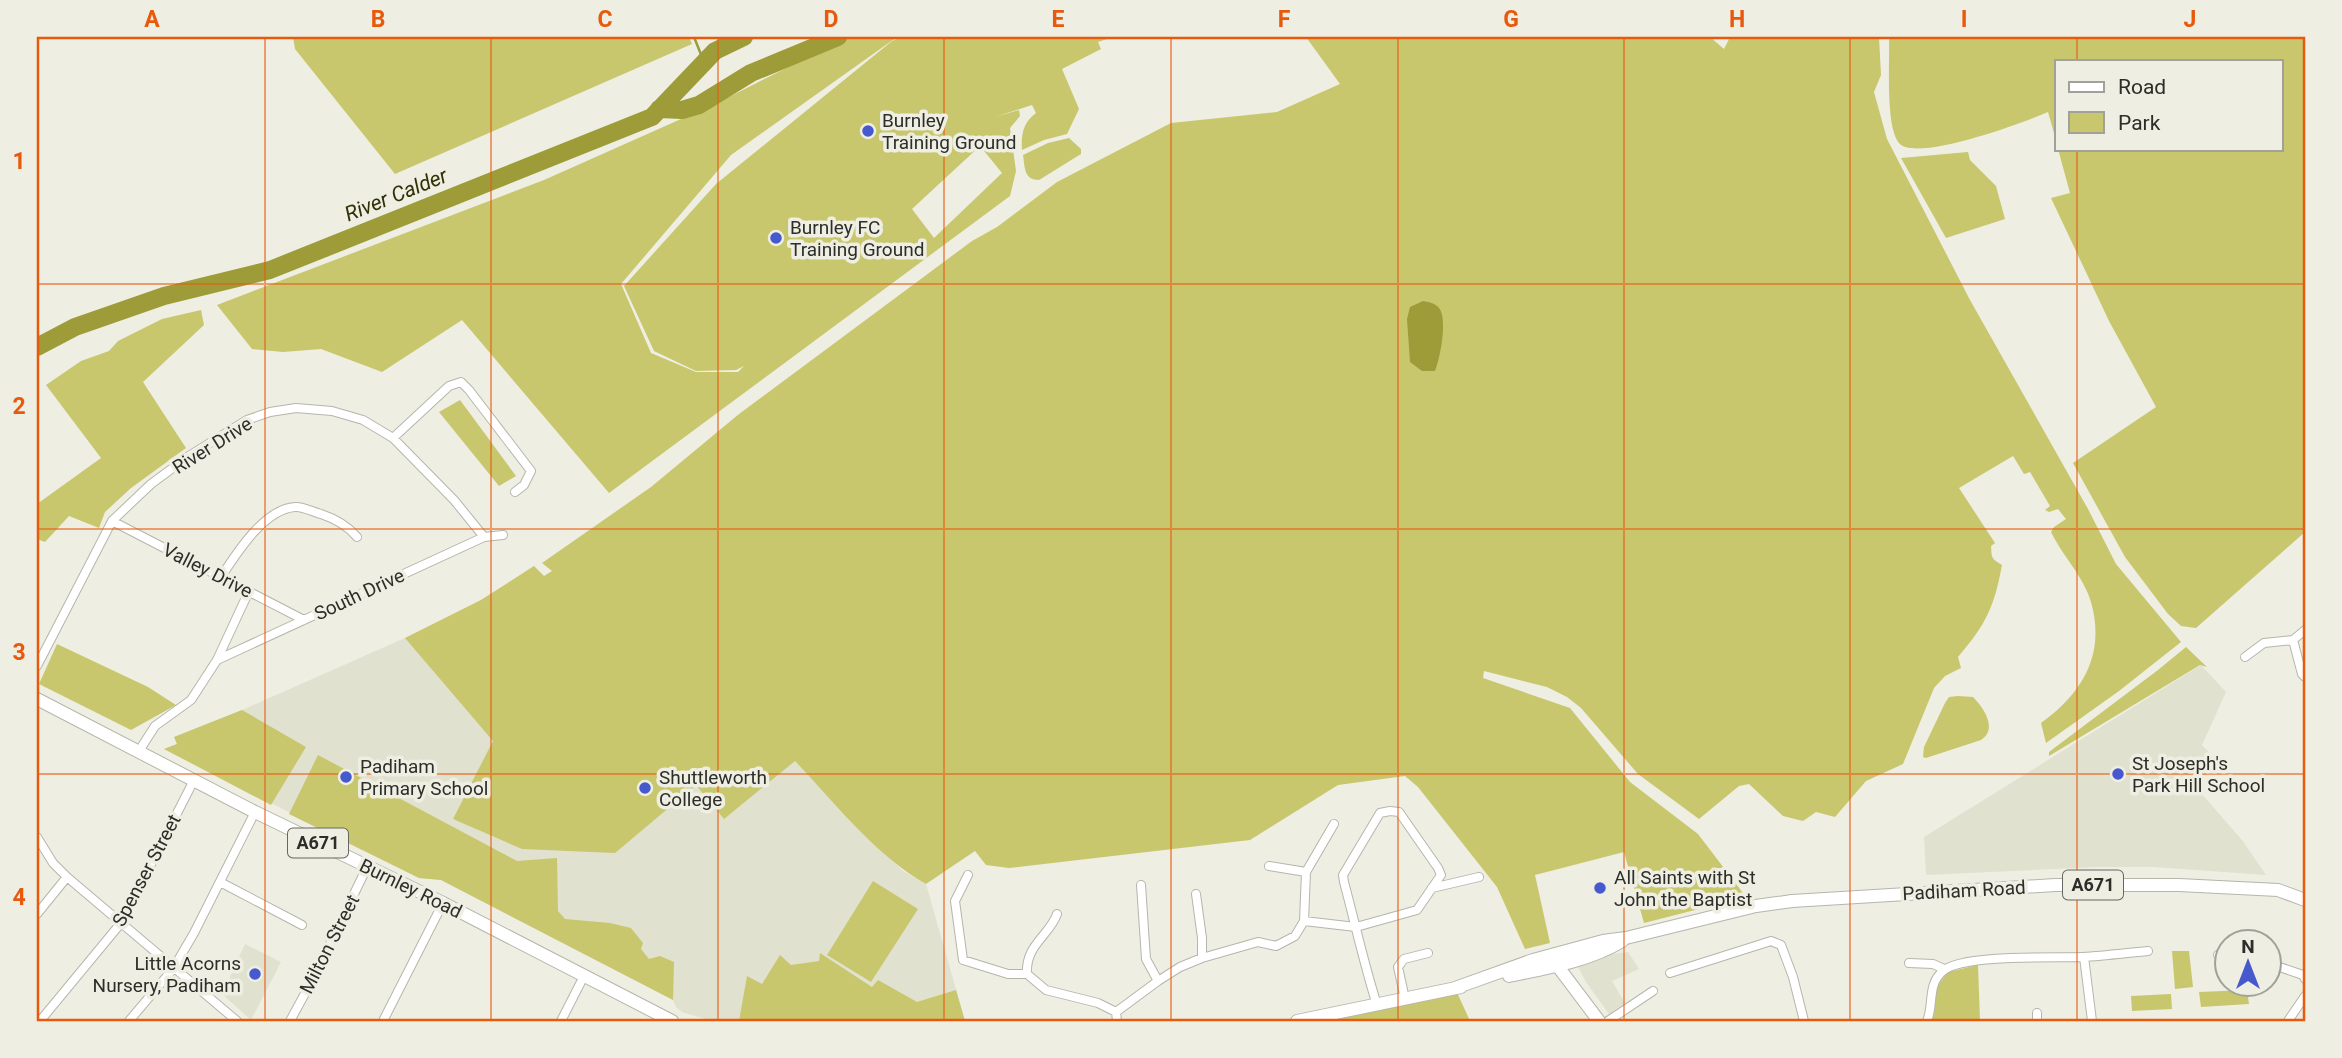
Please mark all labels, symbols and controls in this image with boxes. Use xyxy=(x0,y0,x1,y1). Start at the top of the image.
text: A xyxy=(144,6,160,33)
text: B xyxy=(371,6,385,33)
text: C xyxy=(597,6,613,33)
text: D xyxy=(824,6,838,33)
text: E xyxy=(1052,6,1065,33)
text: F xyxy=(1278,6,1291,33)
text: G xyxy=(1503,6,1519,33)
text: H xyxy=(1729,6,1745,33)
text: I xyxy=(1961,6,1967,33)
text: J xyxy=(2184,6,2196,33)
legend xyxy=(2055,60,2282,150)
text: Road xyxy=(2118,75,2166,99)
place label: Burnley Training Ground xyxy=(882,109,1016,154)
text: Park xyxy=(2118,111,2161,135)
marker: Burnley Training Ground xyxy=(860,123,876,139)
text: 1 xyxy=(12,148,26,175)
water label: River Calder xyxy=(341,163,452,226)
place label: Burnley FC Training Ground xyxy=(790,216,924,261)
marker: Burnley FC Training Ground xyxy=(768,230,784,246)
text: 2 xyxy=(12,393,26,420)
street label: River Drive xyxy=(168,412,256,479)
street label: Valley Drive xyxy=(159,538,256,603)
street label: South Drive xyxy=(311,564,408,625)
text: 3 xyxy=(12,639,26,666)
place label: St Joseph's Park Hill School xyxy=(2132,752,2265,797)
place label: Padiham Primary School xyxy=(360,755,488,800)
place label: Shuttleworth College xyxy=(659,766,767,811)
marker: St Joseph's Park Hill School xyxy=(2110,766,2126,782)
marker: Padiham Primary School xyxy=(338,769,354,785)
marker: Shuttleworth College xyxy=(637,780,653,796)
street label: Spenser Street xyxy=(107,810,186,930)
road number: A671 xyxy=(288,828,348,858)
street label: Burnley Road xyxy=(356,854,466,923)
place label: All Saints with St John the Baptist xyxy=(1614,866,1756,911)
road number: A671 xyxy=(2063,870,2123,900)
street label: Padiham Road xyxy=(1902,876,2026,905)
marker: All Saints with St John the Baptist xyxy=(1592,880,1608,896)
text: 4 xyxy=(12,884,26,911)
street label: Milton Street xyxy=(295,891,364,998)
north arrow xyxy=(2212,928,2282,998)
text: N xyxy=(2241,935,2255,958)
place label: Little Acorns Nursery, Padiham xyxy=(93,952,241,997)
marker: Little Acorns Nursery, Padiham xyxy=(247,966,263,982)

